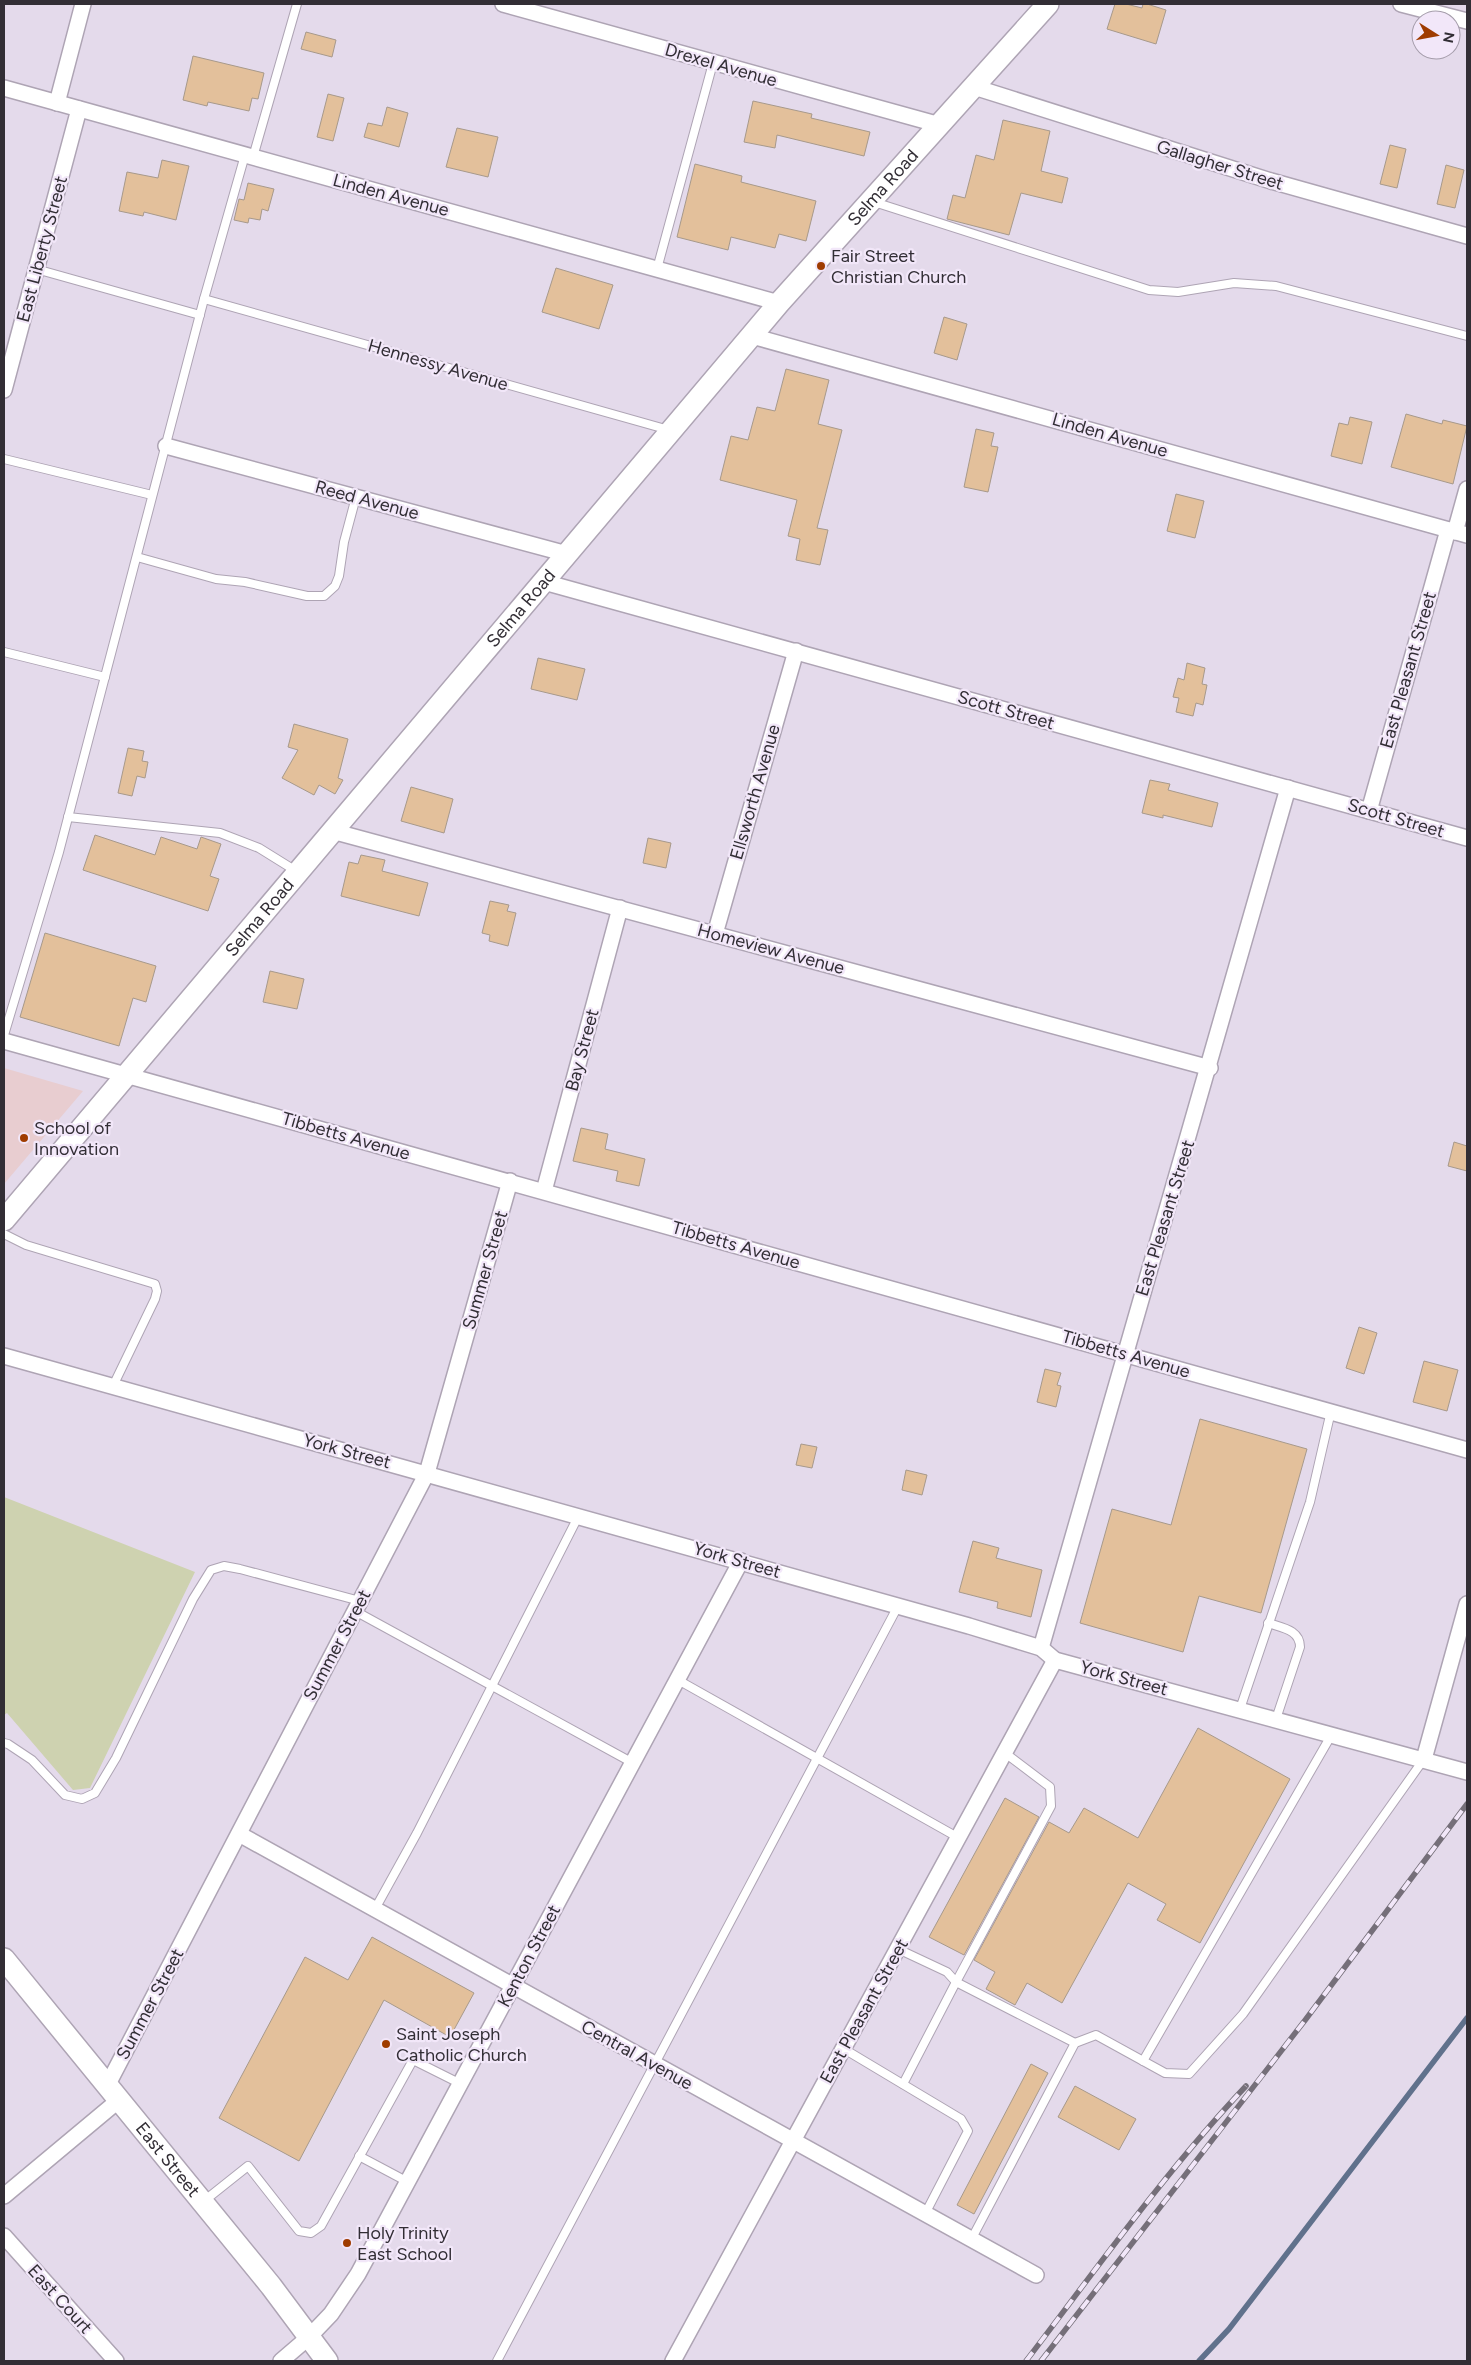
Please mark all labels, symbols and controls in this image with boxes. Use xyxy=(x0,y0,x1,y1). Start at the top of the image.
north arrow xyxy=(1411,10,1461,60)
text: N xyxy=(1439,30,1458,44)
street label: Drexel Avenue xyxy=(662,38,780,92)
street label: Gallagher Street xyxy=(1154,135,1286,195)
street label: Selma Road xyxy=(843,145,923,230)
street label: Linden Avenue xyxy=(331,169,452,221)
street label: East Liberty Street xyxy=(12,173,72,325)
place label: Fair Street Christian Church xyxy=(831,245,966,288)
marker: Fair Street Christian Church xyxy=(815,260,827,272)
street label: Hennessy Avenue xyxy=(365,334,511,396)
street label: Linden Avenue xyxy=(1050,408,1171,462)
street label: Reed Avenue xyxy=(313,476,422,524)
street label: Selma Road xyxy=(482,565,560,652)
street label: East Pleasant Street xyxy=(1375,589,1441,751)
street label: Scott Street xyxy=(955,686,1057,734)
street label: Ellsworth Avenue xyxy=(725,722,785,862)
street label: Scott Street xyxy=(1345,794,1447,842)
street label: Selma Road xyxy=(220,874,299,961)
street label: Homeview Avenue xyxy=(695,919,847,979)
street label: Bay Street xyxy=(560,1006,604,1094)
street label: Tibbetts Avenue xyxy=(279,1107,413,1165)
place label: School of Innovation xyxy=(34,1117,119,1160)
marker: School of Innovation xyxy=(18,1132,30,1144)
street label: East Pleasant Street xyxy=(1131,1137,1199,1299)
street label: Summer Street xyxy=(458,1208,513,1332)
street label: Tibbetts Avenue xyxy=(669,1216,803,1274)
street label: Tibbetts Avenue xyxy=(1059,1325,1193,1383)
street label: York Street xyxy=(301,1429,393,1473)
street label: York Street xyxy=(691,1537,783,1583)
street label: Summer Street xyxy=(299,1586,376,1704)
street label: York Street xyxy=(1078,1656,1170,1700)
street label: Kenton Street xyxy=(493,1901,565,2011)
street label: East Pleasant Street xyxy=(815,1935,913,2087)
street label: Summer Street xyxy=(112,1945,189,2063)
street label: Central Avenue xyxy=(577,2015,697,2095)
place label: Saint Joseph Catholic Church xyxy=(396,2023,527,2066)
marker: Saint Joseph Catholic Church xyxy=(380,2038,392,2050)
street label: East Street xyxy=(131,2118,205,2202)
place label: Holy Trinity East School xyxy=(357,2222,452,2265)
marker: Holy Trinity East School xyxy=(341,2237,353,2249)
street label: East Court xyxy=(23,2260,97,2338)

